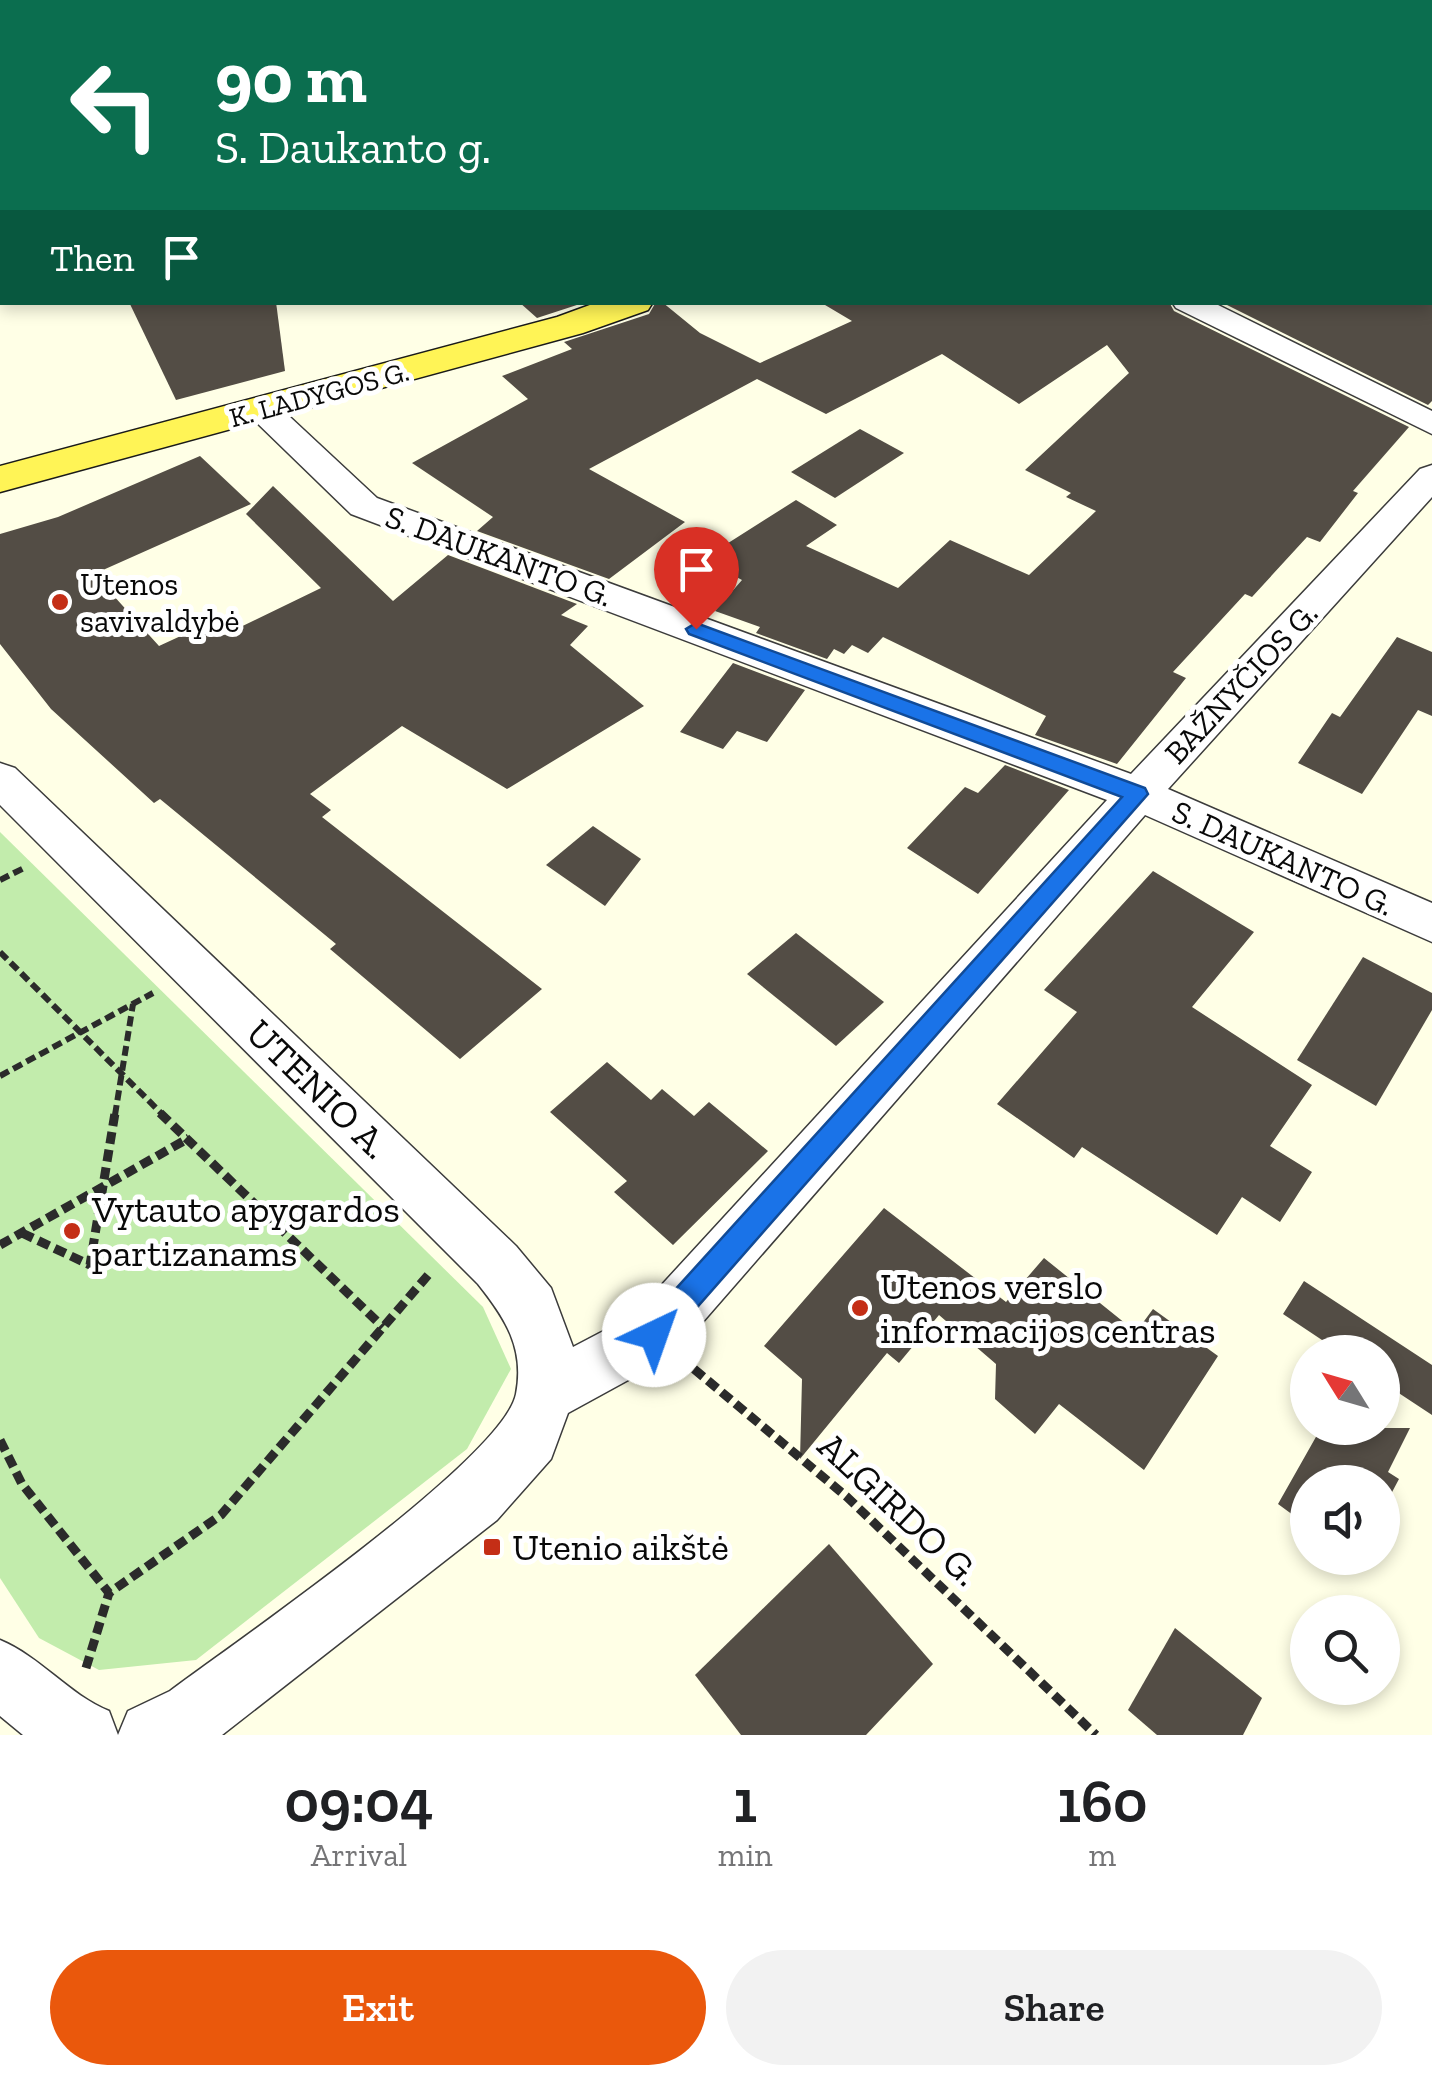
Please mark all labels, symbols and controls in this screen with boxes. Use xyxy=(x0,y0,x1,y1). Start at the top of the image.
text: 90 m xyxy=(215,36,367,120)
icon: left xyxy=(50,40,180,170)
text: S. Daukanto g. xyxy=(215,121,491,175)
icon: arrive xyxy=(154,230,209,285)
text: Then xyxy=(50,235,134,281)
street label: K. LADYGOS G. xyxy=(226,355,413,434)
street label: S. DAUKANTO G. xyxy=(381,497,617,615)
pin xyxy=(654,527,739,630)
icon: arrive xyxy=(669,542,724,597)
place label: Utenos savivaldybė xyxy=(80,565,240,640)
marker: Utenos savivaldybė xyxy=(49,591,71,613)
street label: BAŽNYČIOS G. xyxy=(1157,594,1325,772)
street label: S. DAUKANTO G. xyxy=(1166,792,1400,924)
street label: UTENIO A. xyxy=(237,1010,399,1168)
place label: Vytauto apygardos partizanams xyxy=(91,1186,400,1276)
marker: Vytauto apygardos partizanams xyxy=(61,1220,83,1242)
place label: Utenos verslo informacijos centras xyxy=(880,1263,1216,1353)
position arrow xyxy=(602,1283,706,1387)
marker: Utenos verslo informacijos centras xyxy=(849,1297,871,1319)
north arrow xyxy=(1290,1335,1400,1445)
map controls xyxy=(1290,1335,1400,1705)
street label: ALGIRDO G. xyxy=(809,1423,989,1595)
button: sound xyxy=(1290,1465,1400,1575)
place label: Utenio aikštė xyxy=(512,1524,729,1570)
marker: Utenio aikštė xyxy=(481,1536,503,1558)
button: search xyxy=(1290,1595,1400,1705)
text: 09:04 xyxy=(284,1765,433,1837)
text: 1 xyxy=(733,1765,757,1837)
text: 160 xyxy=(1057,1765,1148,1837)
text: Arrival xyxy=(311,1836,407,1874)
text: min xyxy=(718,1836,773,1874)
text: m xyxy=(1089,1836,1116,1874)
button: Exit xyxy=(50,1950,706,2065)
button: Share xyxy=(726,1950,1382,2065)

